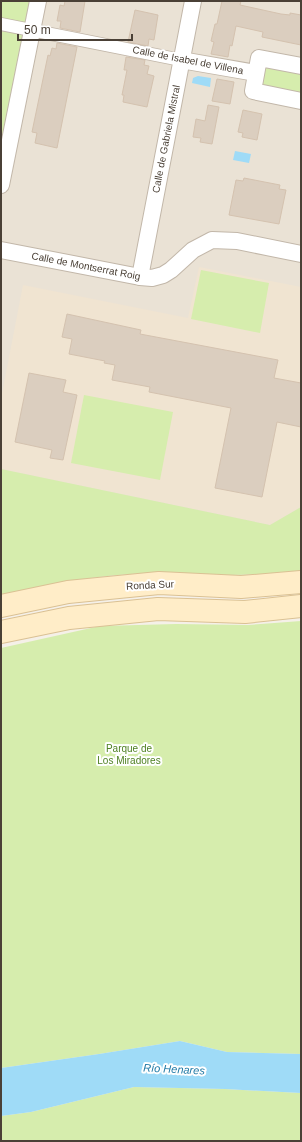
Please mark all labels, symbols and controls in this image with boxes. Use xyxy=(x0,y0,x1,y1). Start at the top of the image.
scale bar xyxy=(18,16,132,42)
text: 50 m xyxy=(24,23,51,37)
street label: Calle de Isabel de Villena xyxy=(132,44,245,76)
street label: Calle de Gabriela Mistral xyxy=(150,84,182,194)
street label: Calle de Montserrat Roig xyxy=(31,250,141,282)
street label: Ronda Sur xyxy=(126,578,175,592)
park label: Parque de Los Miradores xyxy=(97,743,161,766)
water label: Río Henares xyxy=(143,1061,206,1077)

